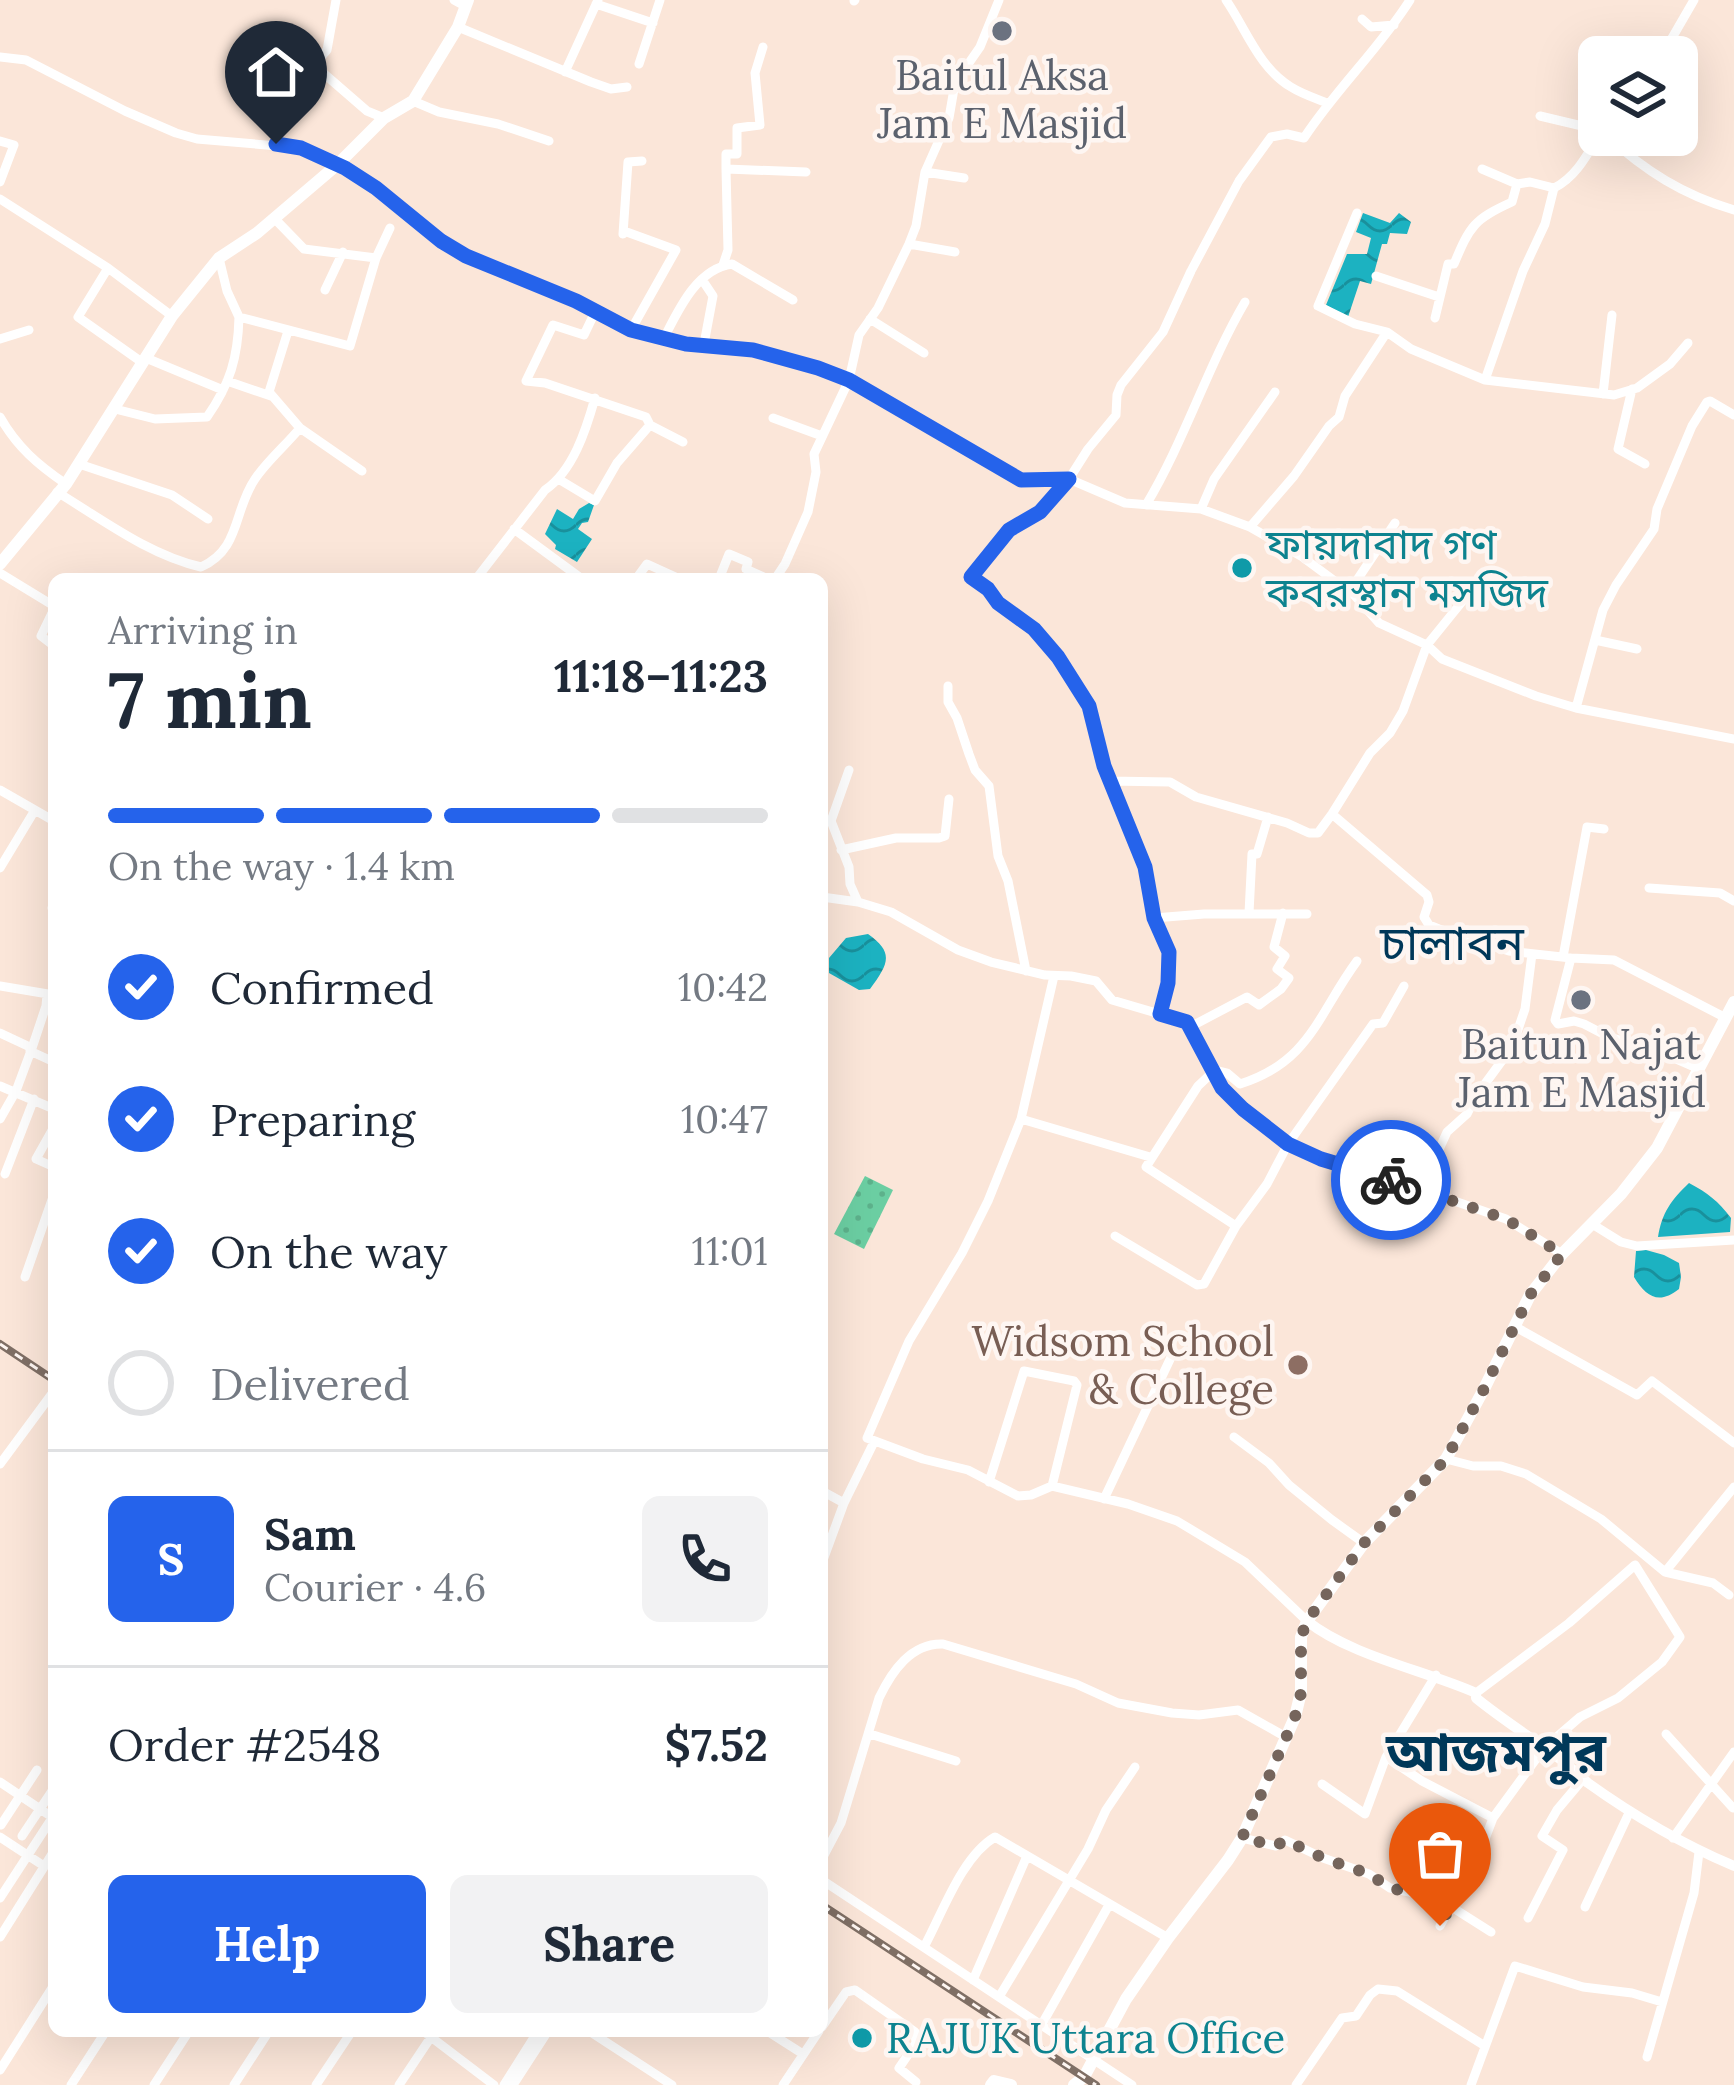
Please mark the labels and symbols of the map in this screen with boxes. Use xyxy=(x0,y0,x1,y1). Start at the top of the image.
marker: Baitul Aksa Jam E Masjid xyxy=(989,18,1015,44)
pin xyxy=(225,21.0,327,144)
place label: Baitul Aksa Jam E Masjid xyxy=(876,48,1127,150)
place label: ফায়দাবাদ গণ কবরস্থান মসজিদ xyxy=(1265,517,1549,619)
marker: ফায়দাবাদ গণ কবরস্থান মসজিদ xyxy=(1229,555,1255,581)
district label: চালাবন xyxy=(1379,912,1525,973)
marker: Baitun Najat Jam E Masjid xyxy=(1568,987,1594,1013)
place label: Baitun Najat Jam E Masjid xyxy=(1455,1017,1706,1119)
courier xyxy=(1331,1120,1451,1240)
place label: Widsom School & College xyxy=(972,1314,1274,1416)
marker: Widsom School & College xyxy=(1285,1352,1311,1378)
district label: আজমপুর xyxy=(1385,1717,1607,1786)
pin xyxy=(1389,1803,1491,1926)
place label: RAJUK Uttara Office xyxy=(886,2011,1285,2065)
marker: RAJUK Uttara Office xyxy=(849,2025,875,2051)

